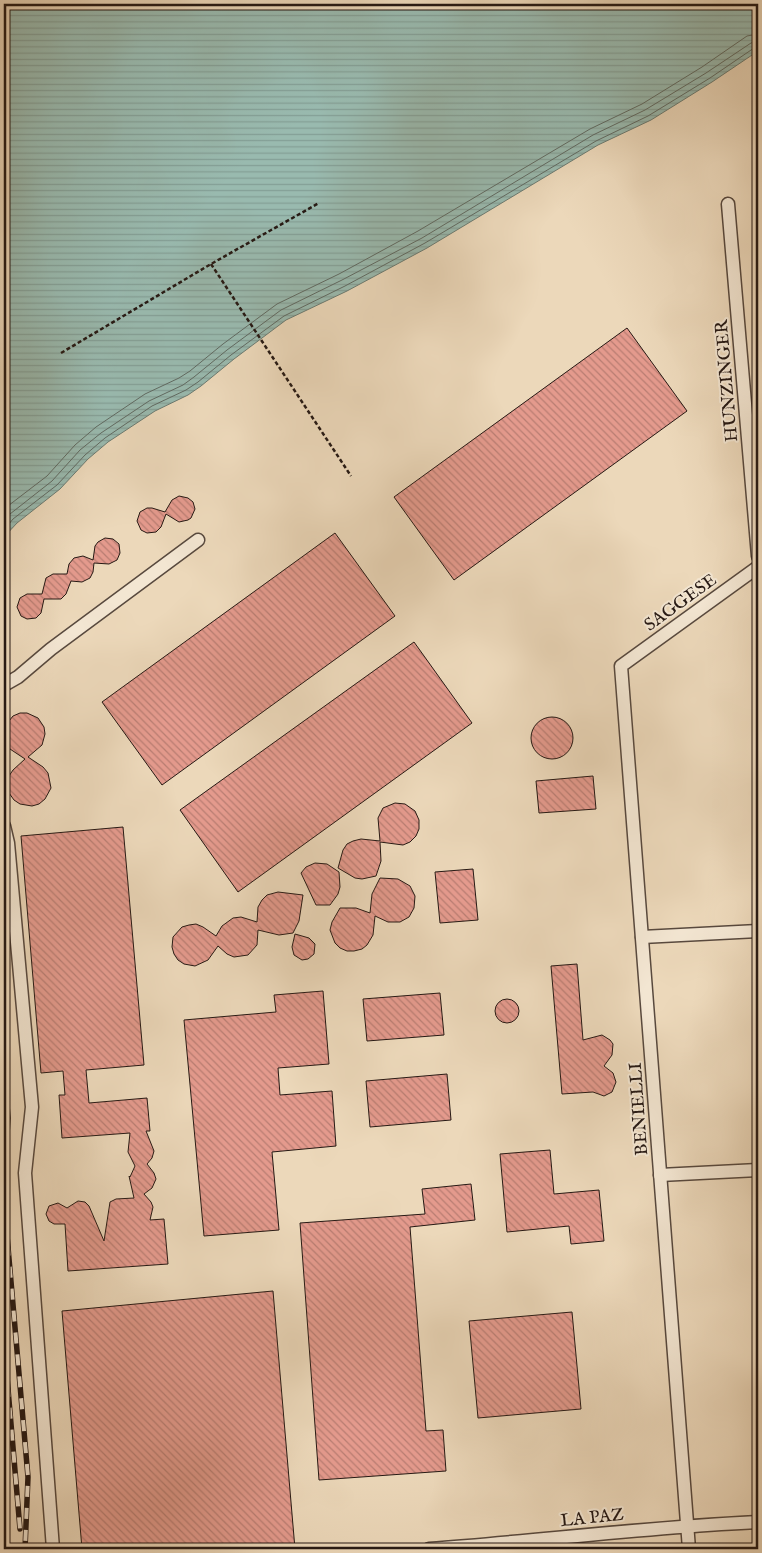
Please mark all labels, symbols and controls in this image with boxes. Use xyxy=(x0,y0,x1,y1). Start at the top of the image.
street label: HUNZINGER xyxy=(711,318,744,443)
street label: SAGGESE xyxy=(640,569,722,637)
street label: BENIELLI xyxy=(625,1061,654,1156)
street label: LA PAZ xyxy=(559,1504,625,1533)

